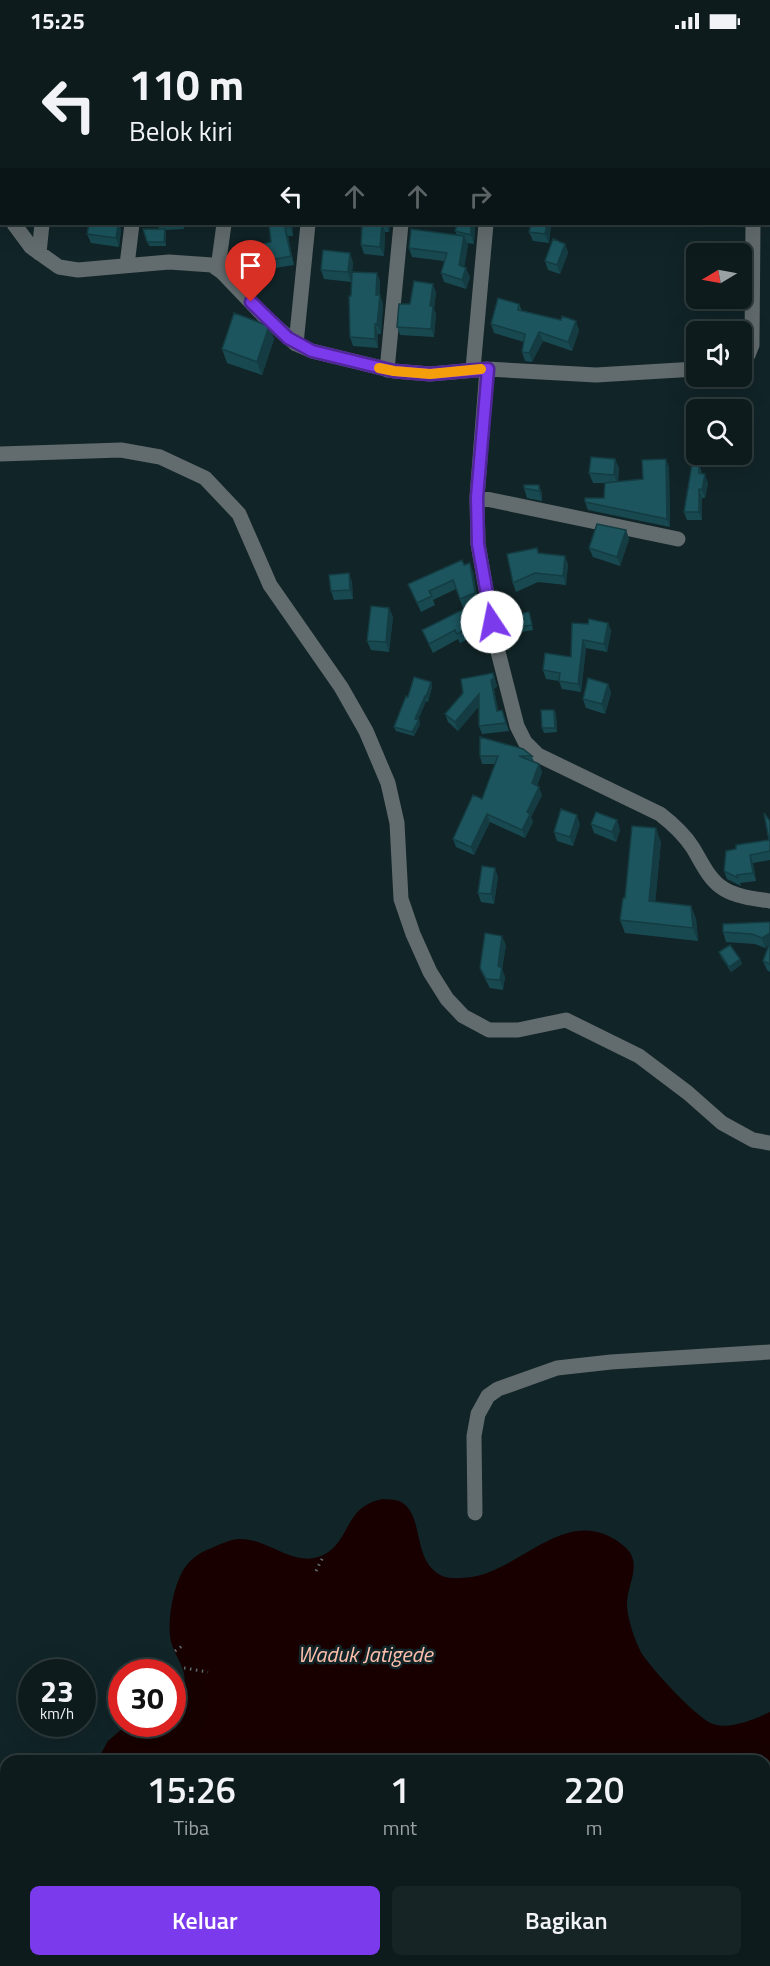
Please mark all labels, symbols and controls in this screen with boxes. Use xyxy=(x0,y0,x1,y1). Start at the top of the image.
text: 15:25 xyxy=(30,4,85,38)
text: 110 m xyxy=(129,52,244,116)
icon: left xyxy=(30,66,108,144)
text: Belok kiri xyxy=(129,110,233,151)
icon: left xyxy=(275,180,308,213)
icon: ahead xyxy=(338,180,371,213)
icon: ahead xyxy=(401,180,434,213)
icon: right xyxy=(464,180,497,213)
pin xyxy=(225,240,276,302)
north arrow xyxy=(686,243,752,309)
map controls xyxy=(686,243,752,465)
icon: arrive xyxy=(234,249,267,282)
button: sound xyxy=(686,321,752,387)
button: search xyxy=(686,399,752,465)
position arrow xyxy=(460,590,524,654)
water label: Waduk Jatigede xyxy=(297,1637,434,1671)
speed limit sign: 30 xyxy=(108,1659,186,1737)
text: 23 xyxy=(40,1668,74,1714)
text: km/h xyxy=(40,1702,74,1725)
text: 15:26 xyxy=(147,1762,236,1817)
text: 1 xyxy=(390,1762,410,1817)
text: 220 xyxy=(564,1762,624,1817)
text: Tiba xyxy=(174,1812,209,1843)
text: mnt xyxy=(383,1812,417,1843)
text: m xyxy=(586,1812,602,1843)
button: Keluar xyxy=(30,1886,380,1955)
button: Bagikan xyxy=(392,1886,741,1955)

